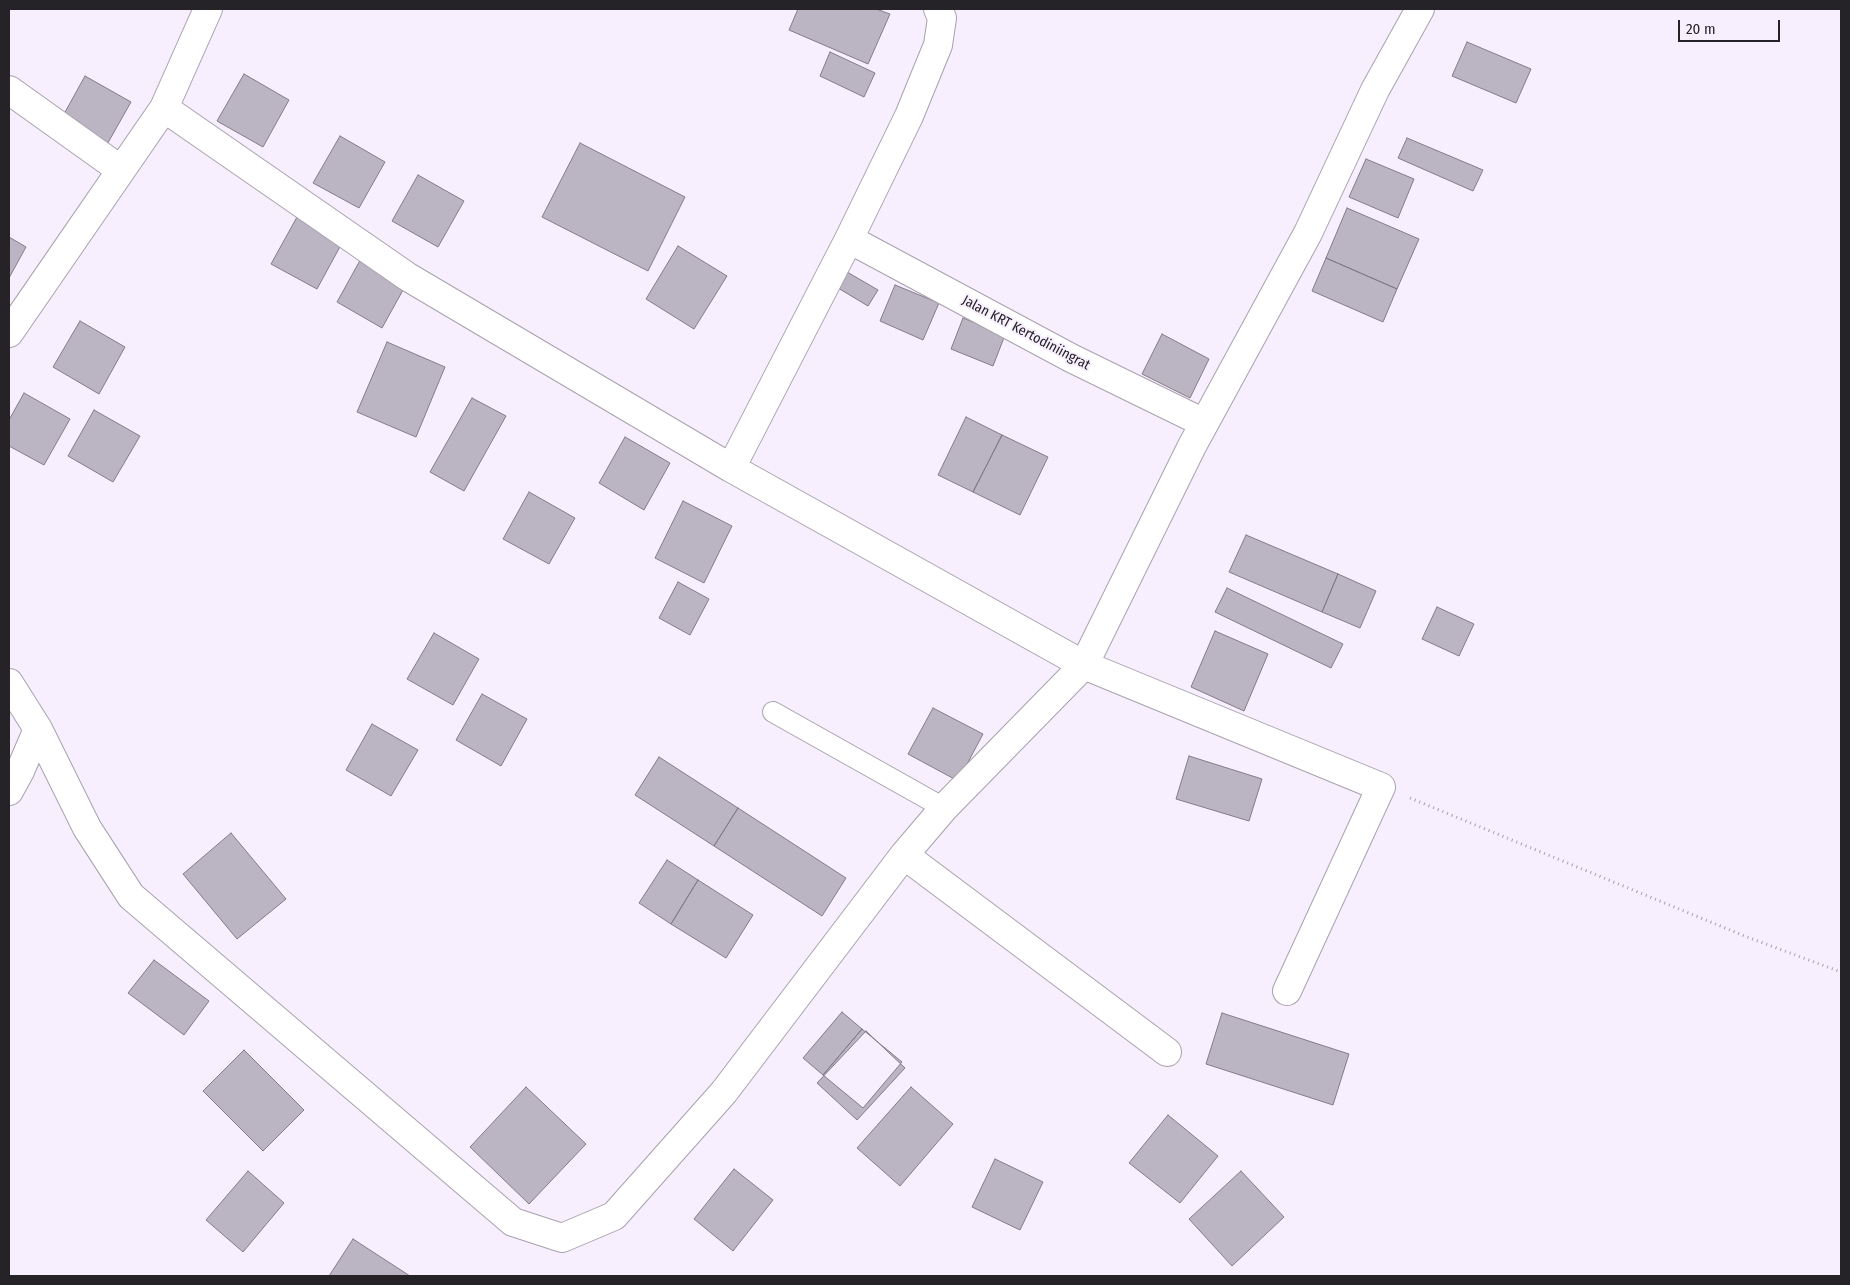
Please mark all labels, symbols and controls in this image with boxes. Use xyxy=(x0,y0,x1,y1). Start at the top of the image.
scale bar xyxy=(1680,10,1782,42)
text: 20 m xyxy=(1686,20,1716,38)
street label: Jalan KRT Kertodiniingrat xyxy=(959,292,1093,374)

